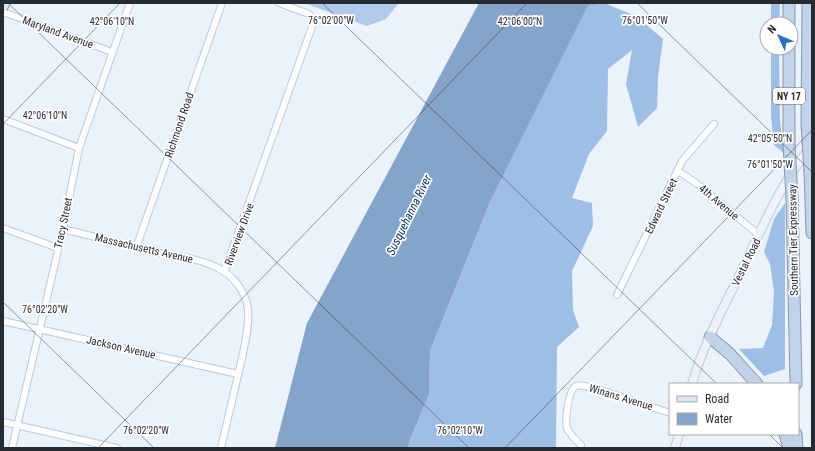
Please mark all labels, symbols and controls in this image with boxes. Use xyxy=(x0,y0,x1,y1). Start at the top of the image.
street label: Maryland Avenue xyxy=(21,14,95,51)
text: 76°02'00"W xyxy=(308,15,354,26)
text: 76°01'50"W xyxy=(622,15,668,26)
text: 42°06'10"N xyxy=(90,16,134,27)
text: 42°06'00"N xyxy=(498,16,542,27)
north arrow xyxy=(759,16,799,56)
text: N xyxy=(765,22,779,36)
road number: NY 17 xyxy=(773,88,805,104)
street label: Richmond Road xyxy=(162,91,197,159)
text: 42°06'10"N xyxy=(23,110,67,121)
text: 42°05'50"N xyxy=(748,133,792,144)
text: 76°01'50"W xyxy=(747,159,793,170)
water label: Susquehanna River xyxy=(384,172,435,257)
street label: Edward Street xyxy=(642,176,680,236)
street label: 4th Avenue xyxy=(696,182,741,223)
street label: Southern Tier Expressway xyxy=(786,184,801,296)
street label: Tracy Street xyxy=(52,196,75,250)
street label: Riverview Drive xyxy=(222,201,257,267)
street label: Massachusetts Avenue xyxy=(93,231,194,266)
street label: Vestal Road xyxy=(729,236,764,288)
text: 76°02'20"W xyxy=(22,304,68,315)
street label: Jackson Avenue xyxy=(85,333,157,362)
street label: Winans Avenue xyxy=(587,382,654,413)
legend xyxy=(669,383,799,435)
text: Road xyxy=(705,392,729,406)
text: Water xyxy=(705,412,733,426)
text: 76°02'20"W xyxy=(123,425,169,436)
text: 76°02'10"W xyxy=(437,425,483,436)

